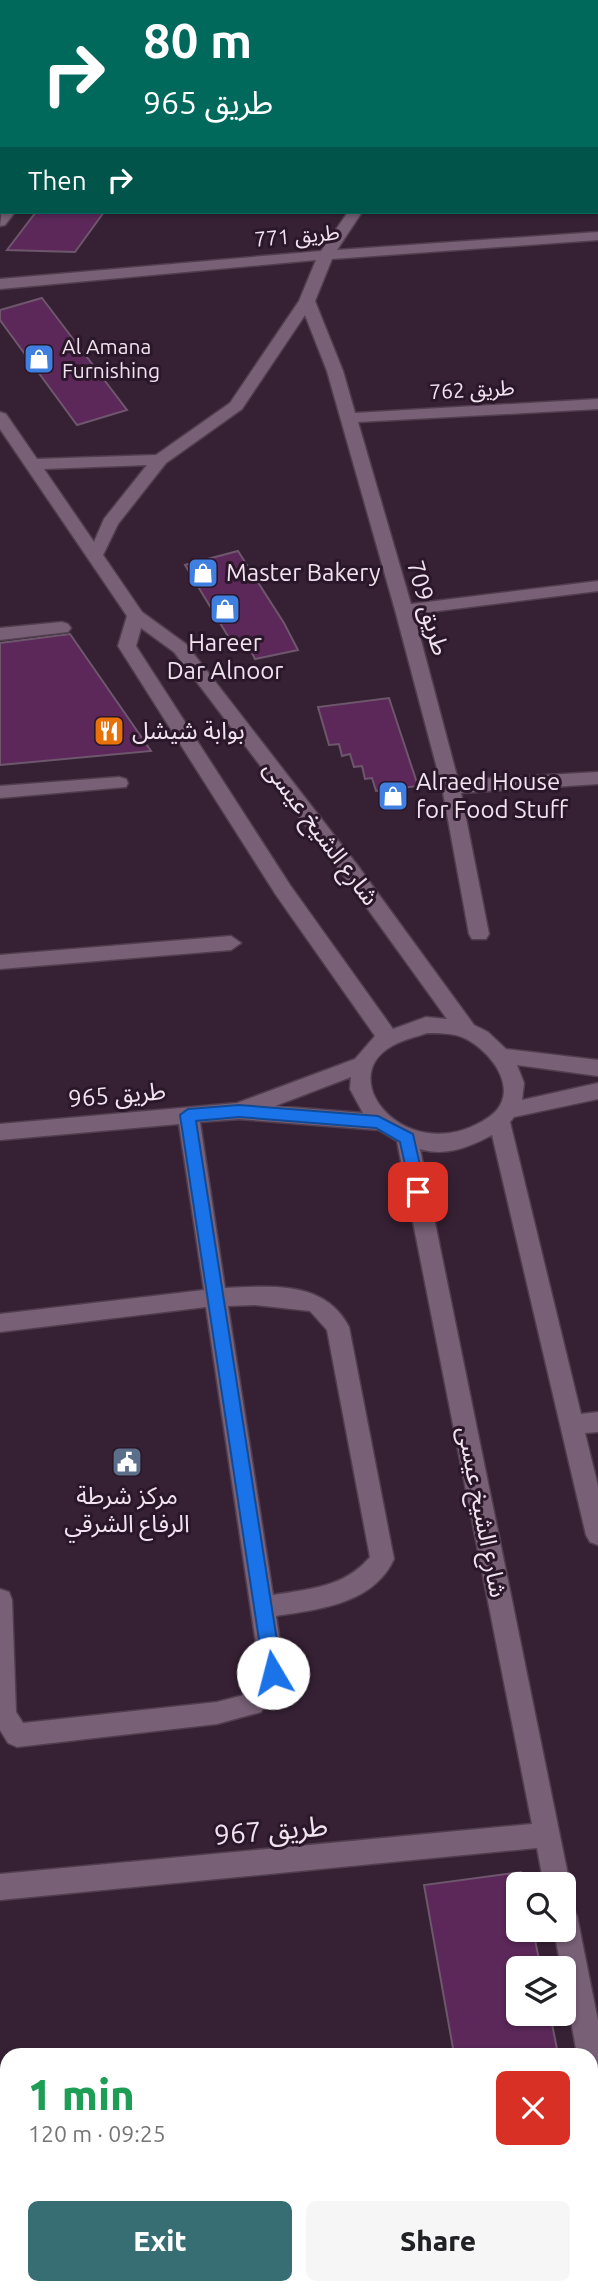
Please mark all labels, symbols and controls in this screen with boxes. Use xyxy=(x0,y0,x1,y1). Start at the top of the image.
text: 80 m xyxy=(143,12,252,67)
icon: right xyxy=(28,28,119,119)
text: طريق 965 xyxy=(143,84,273,120)
icon: right xyxy=(101,161,139,199)
text: Then xyxy=(28,166,87,195)
street label: طريق 771 xyxy=(253,219,341,253)
place label: Al Amana Furnishing xyxy=(62,334,160,382)
shop icon: Al Amana Furnishing xyxy=(22,342,56,376)
street label: طريق 762 xyxy=(429,375,515,405)
shop icon: Master Bakery xyxy=(186,556,220,590)
street label: طريق 709 xyxy=(400,557,455,659)
place label: Master Bakery xyxy=(226,559,381,586)
shop icon: Hareer Dar Alnoor xyxy=(208,592,242,626)
place label: Hareer Dar Alnoor xyxy=(167,629,283,684)
restaurant icon: بوابة شيشل xyxy=(92,714,126,748)
place label: بوابة شيشل xyxy=(132,717,245,745)
street label: شارع الشيخ عيسى xyxy=(255,755,384,913)
place label: Alraed House for Food Stuff xyxy=(416,768,569,823)
shop icon: Alraed House for Food Stuff xyxy=(376,779,410,813)
street label: طريق 965 xyxy=(67,1077,167,1114)
pin xyxy=(388,1162,448,1222)
icon: arrive xyxy=(399,1173,437,1211)
street label: شارع الشيخ عيسى xyxy=(449,1424,512,1601)
public building icon: مركز شرطة الرفاع الشرقي xyxy=(110,1445,144,1479)
place label: مركز شرطة الرفاع الشرقي xyxy=(64,1482,190,1543)
position arrow xyxy=(236,1636,310,1710)
street label: طريق 967 xyxy=(213,1809,329,1853)
map controls xyxy=(506,1872,576,2026)
button: search xyxy=(506,1872,576,1942)
button: layers xyxy=(506,1956,576,2026)
text: 1 min xyxy=(28,2071,135,2118)
button: close xyxy=(496,2071,570,2145)
text: 120 m · 09:25 xyxy=(28,2121,166,2146)
button: Exit xyxy=(28,2201,292,2281)
button: Share xyxy=(306,2201,570,2281)

